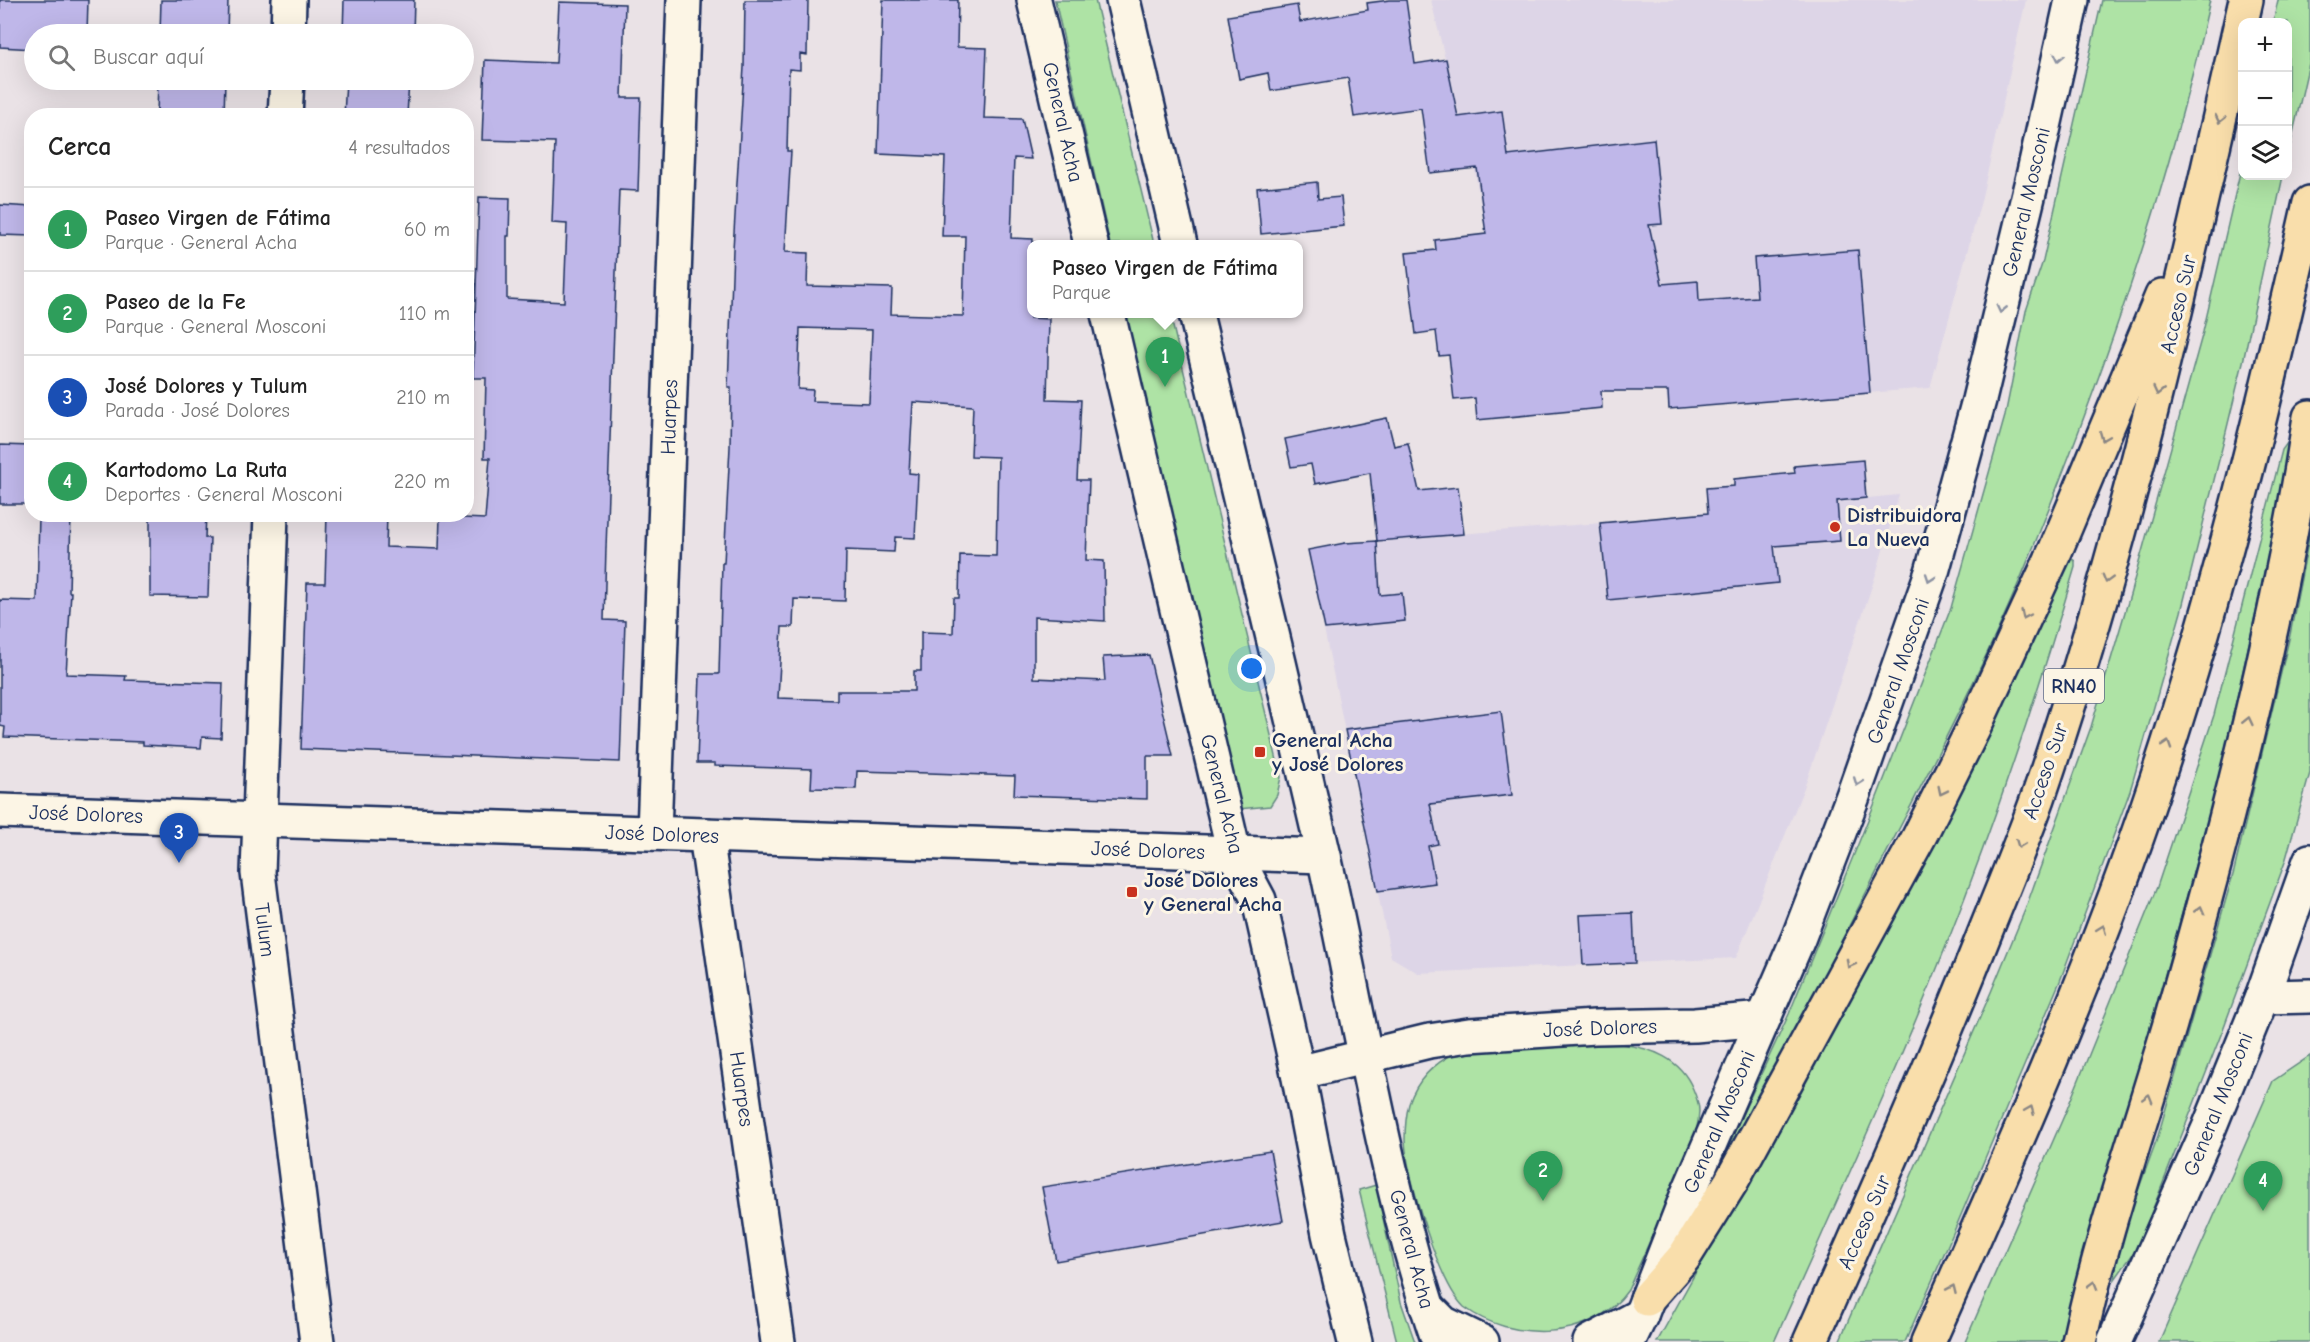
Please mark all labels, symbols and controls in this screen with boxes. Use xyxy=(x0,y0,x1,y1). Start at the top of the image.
map controls xyxy=(2238,18,2292,180)
button: + xyxy=(2238,18,2292,72)
search box xyxy=(24,24,474,90)
icon: search xyxy=(45,41,78,74)
text: Buscar aquí xyxy=(93,44,204,70)
one-way arrow xyxy=(2054,52,2067,62)
street label: General Acha xyxy=(1038,60,1088,184)
button: − xyxy=(2238,72,2292,126)
one-way arrow xyxy=(2214,113,2227,123)
street label: General Mosconi xyxy=(1997,125,2055,279)
button: layers xyxy=(2238,126,2292,180)
text: Cerca xyxy=(48,132,112,162)
text: 4 resultados xyxy=(348,136,450,159)
text: Paseo Virgen de Fátima xyxy=(105,205,331,231)
text: 1 xyxy=(64,218,71,241)
text: 60 m xyxy=(404,218,450,241)
text: Parque · General Acha xyxy=(105,231,297,254)
popup xyxy=(1027,240,1303,318)
street label: Acceso Sur xyxy=(2155,252,2201,356)
text: Paseo Virgen de Fátima xyxy=(1052,255,1278,281)
text: Parque xyxy=(1052,281,1111,304)
text: Paseo de la Fe xyxy=(105,289,246,315)
text: 2 xyxy=(63,302,72,325)
text: 110 m xyxy=(399,302,450,325)
one-way arrow xyxy=(1996,303,2009,313)
text: Parque · General Mosconi xyxy=(105,315,326,338)
pin: 1 xyxy=(1146,338,1184,387)
text: José Dolores y Tulum xyxy=(105,373,308,399)
street label: Huarpes xyxy=(656,379,682,455)
one-way arrow xyxy=(2152,385,2165,395)
text: 3 xyxy=(63,386,72,409)
text: 210 m xyxy=(396,386,450,409)
text: Parada · José Dolores xyxy=(105,399,290,422)
one-way arrow xyxy=(2099,431,2111,442)
text: Kartodomo La Ruta xyxy=(105,457,287,483)
text: 4 xyxy=(63,470,72,493)
text: 220 m xyxy=(394,470,450,493)
text: Deportes · General Mosconi xyxy=(105,483,343,506)
place label: Distribuidora La Nueva xyxy=(1847,503,1962,551)
marker: Distribuidora La Nueva xyxy=(1828,520,1842,534)
one-way arrow xyxy=(1925,572,1937,583)
one-way arrow xyxy=(2102,573,2114,584)
street label: General Mosconi xyxy=(1862,595,1934,747)
one-way arrow xyxy=(2021,609,2033,620)
your location xyxy=(1237,654,1266,683)
road number: RN40 xyxy=(2044,669,2104,703)
one-way arrow xyxy=(2241,717,2254,727)
street label: Acceso Sur xyxy=(2017,719,2073,822)
place label: General Acha y José Dolores xyxy=(1272,728,1403,776)
street label: General Acha xyxy=(1196,732,1248,856)
one-way arrow xyxy=(2160,740,2173,751)
marker: General Acha y José Dolores xyxy=(1253,745,1267,759)
one-way arrow xyxy=(1853,776,1866,787)
one-way arrow xyxy=(1937,785,1949,796)
street label: José Dolores xyxy=(29,800,143,828)
pin: 3 xyxy=(160,814,198,863)
street label: José Dolores xyxy=(605,820,719,848)
street label: José Dolores xyxy=(1091,836,1205,864)
one-way arrow xyxy=(2015,838,2027,849)
place label: José Dolores y General Acha xyxy=(1144,868,1282,916)
marker: José Dolores y General Acha xyxy=(1125,885,1139,899)
street label: Tulum xyxy=(250,902,280,958)
one-way arrow xyxy=(2193,905,2205,916)
one-way arrow xyxy=(2095,924,2107,935)
one-way arrow xyxy=(1846,957,1857,968)
street label: José Dolores xyxy=(1543,1014,1657,1042)
street label: General Mosconi xyxy=(2178,1029,2258,1179)
street label: General Mosconi xyxy=(1678,1047,1760,1197)
street label: Huarpes xyxy=(725,1050,759,1128)
one-way arrow xyxy=(2141,1093,2153,1104)
one-way arrow xyxy=(2023,1105,2035,1116)
pin: 2 xyxy=(1524,1152,1562,1201)
pin: 4 xyxy=(2244,1162,2282,1211)
street label: Acceso Sur xyxy=(1833,1171,1896,1273)
street label: General Acha xyxy=(1385,1187,1439,1311)
one-way arrow xyxy=(2085,1280,2098,1290)
one-way arrow xyxy=(1945,1284,1957,1295)

